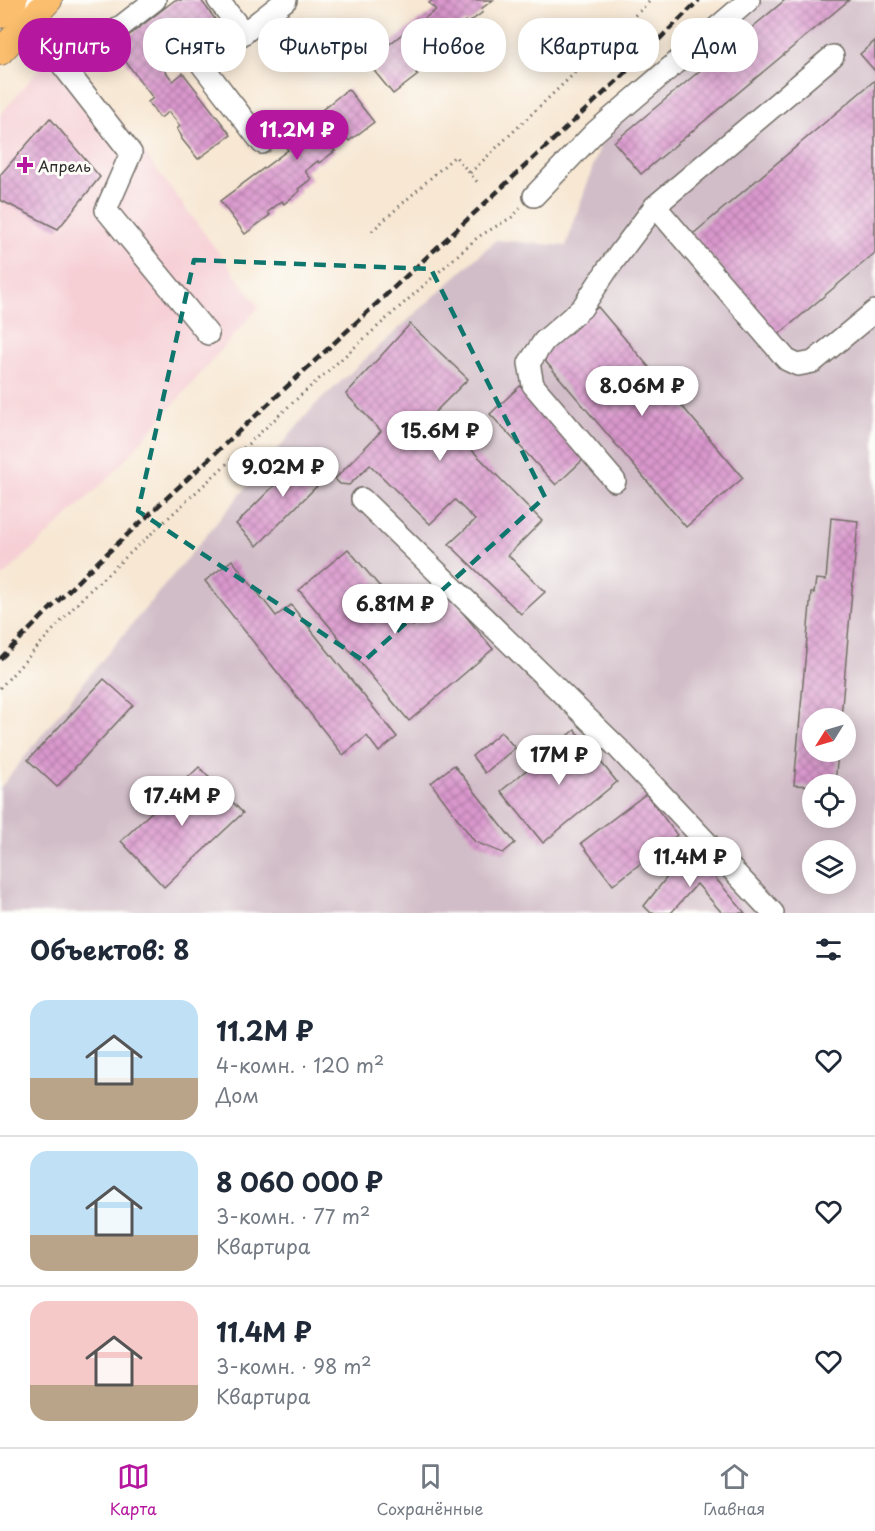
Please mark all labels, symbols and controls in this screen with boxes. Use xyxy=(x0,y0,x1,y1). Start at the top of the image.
chip: Купить xyxy=(18,18,131,72)
chip: Снять xyxy=(143,18,246,72)
chip: Фильтры xyxy=(258,18,389,72)
chip: Новое xyxy=(401,18,506,72)
chip: Квартира xyxy=(518,18,659,72)
chip: Дом xyxy=(671,18,758,72)
pin: 11.2M ₽ xyxy=(242,110,352,161)
text: 11.2M ₽ xyxy=(260,114,334,144)
place label: Апрель xyxy=(38,154,91,177)
marker: Апрель xyxy=(16,156,34,174)
pin: 8.06M ₽ xyxy=(587,366,697,417)
text: 8.06M ₽ xyxy=(600,370,684,400)
pin: 15.6M ₽ xyxy=(385,411,495,462)
text: 15.6M ₽ xyxy=(401,415,479,445)
pin: 9.02M ₽ xyxy=(228,447,338,498)
text: 9.02M ₽ xyxy=(242,451,324,481)
pin: 6.81M ₽ xyxy=(340,584,450,635)
text: 6.81M ₽ xyxy=(356,588,434,618)
north arrow xyxy=(802,708,856,762)
map controls xyxy=(802,708,856,894)
pin: 17M ₽ xyxy=(517,735,601,786)
text: 17M ₽ xyxy=(530,739,588,769)
button: locate xyxy=(802,774,856,828)
pin: 17.4M ₽ xyxy=(127,776,237,827)
text: 17.4M ₽ xyxy=(144,780,220,810)
pin: 11.4M ₽ xyxy=(635,837,745,888)
button: layers xyxy=(802,840,856,894)
text: 11.4M ₽ xyxy=(653,841,727,871)
text: Объектов: 8 xyxy=(30,930,190,969)
icon: filters xyxy=(812,933,845,966)
text: 11.2M ₽ xyxy=(216,1011,313,1050)
icon: home xyxy=(78,1024,150,1096)
icon: heart xyxy=(812,1044,845,1077)
text: 4-комн. · 120 m² xyxy=(216,1050,384,1080)
text: Дом xyxy=(216,1080,259,1110)
text: 8 060 000 ₽ xyxy=(216,1162,383,1201)
icon: home xyxy=(78,1175,150,1247)
icon: heart xyxy=(812,1195,845,1228)
text: 3-комн. · 77 m² xyxy=(216,1201,370,1231)
text: Квартира xyxy=(216,1231,310,1261)
text: 11.4M ₽ xyxy=(216,1312,312,1351)
icon: home xyxy=(78,1325,150,1397)
icon: heart xyxy=(812,1345,845,1378)
text: 3-комн. · 98 m² xyxy=(216,1351,372,1381)
text: Квартира xyxy=(216,1381,310,1411)
tab: Карта xyxy=(110,1460,157,1520)
tab: Сохранённые xyxy=(377,1460,484,1520)
tab: Главная xyxy=(703,1460,765,1520)

